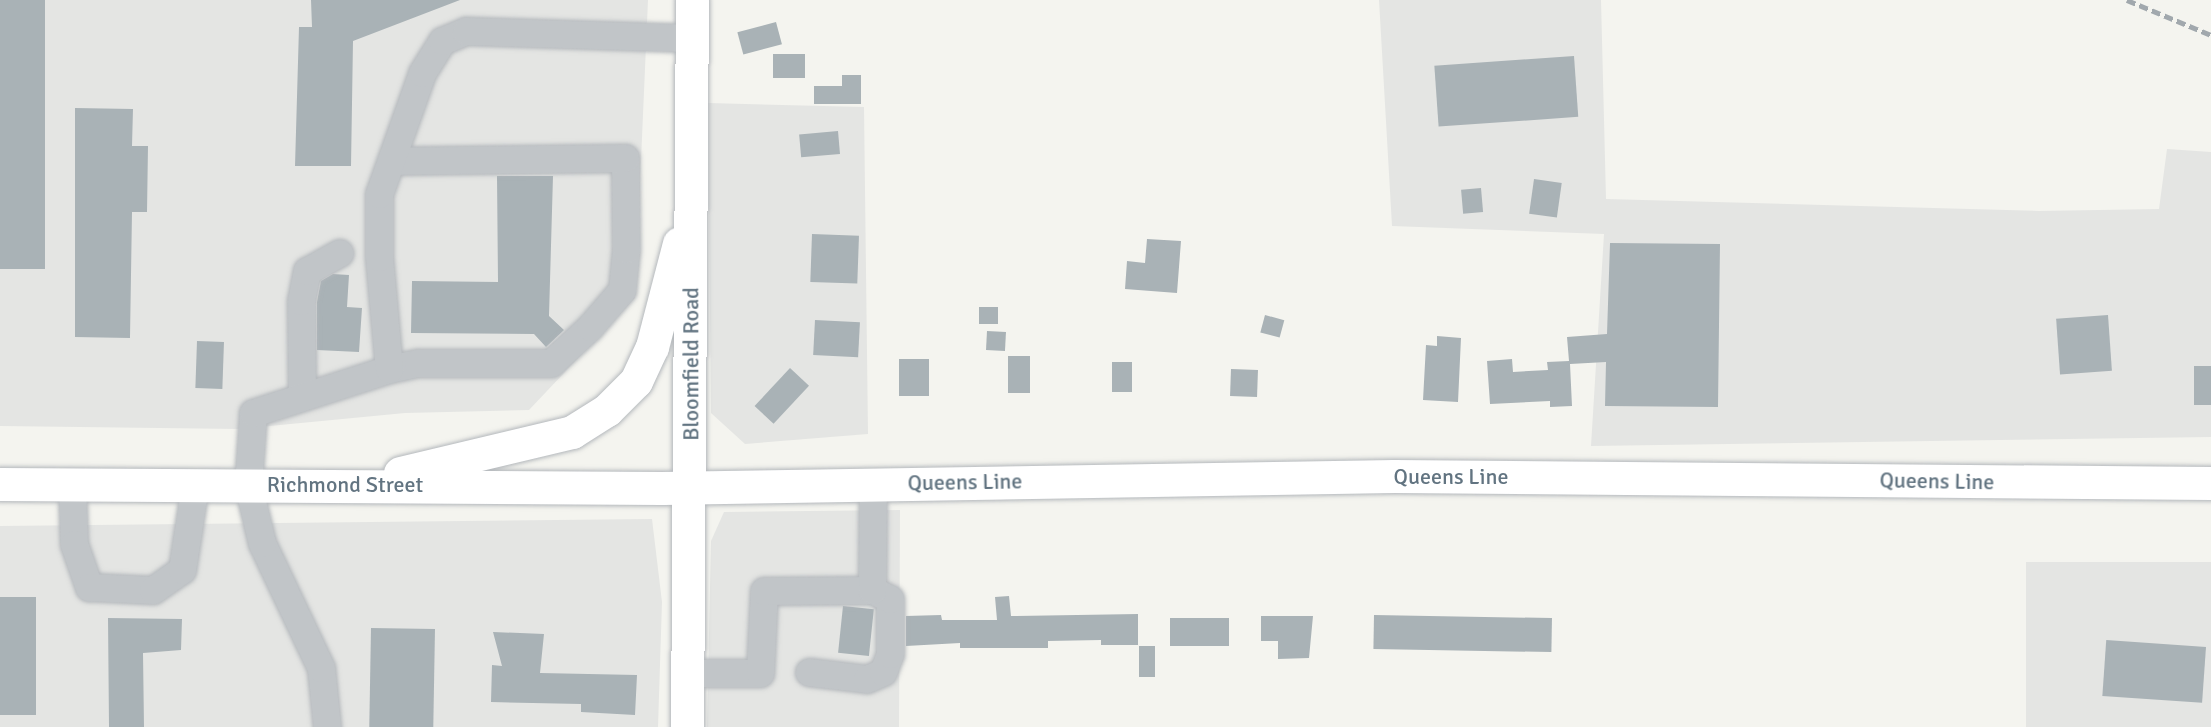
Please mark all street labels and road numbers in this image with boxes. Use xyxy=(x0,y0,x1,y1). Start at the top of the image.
street label: Bloomfield Road xyxy=(678,287,704,441)
street label: Queens Line xyxy=(1394,464,1508,490)
street label: Queens Line xyxy=(1879,467,1995,495)
street label: Queens Line xyxy=(907,468,1023,496)
street label: Richmond Street xyxy=(267,472,423,498)

